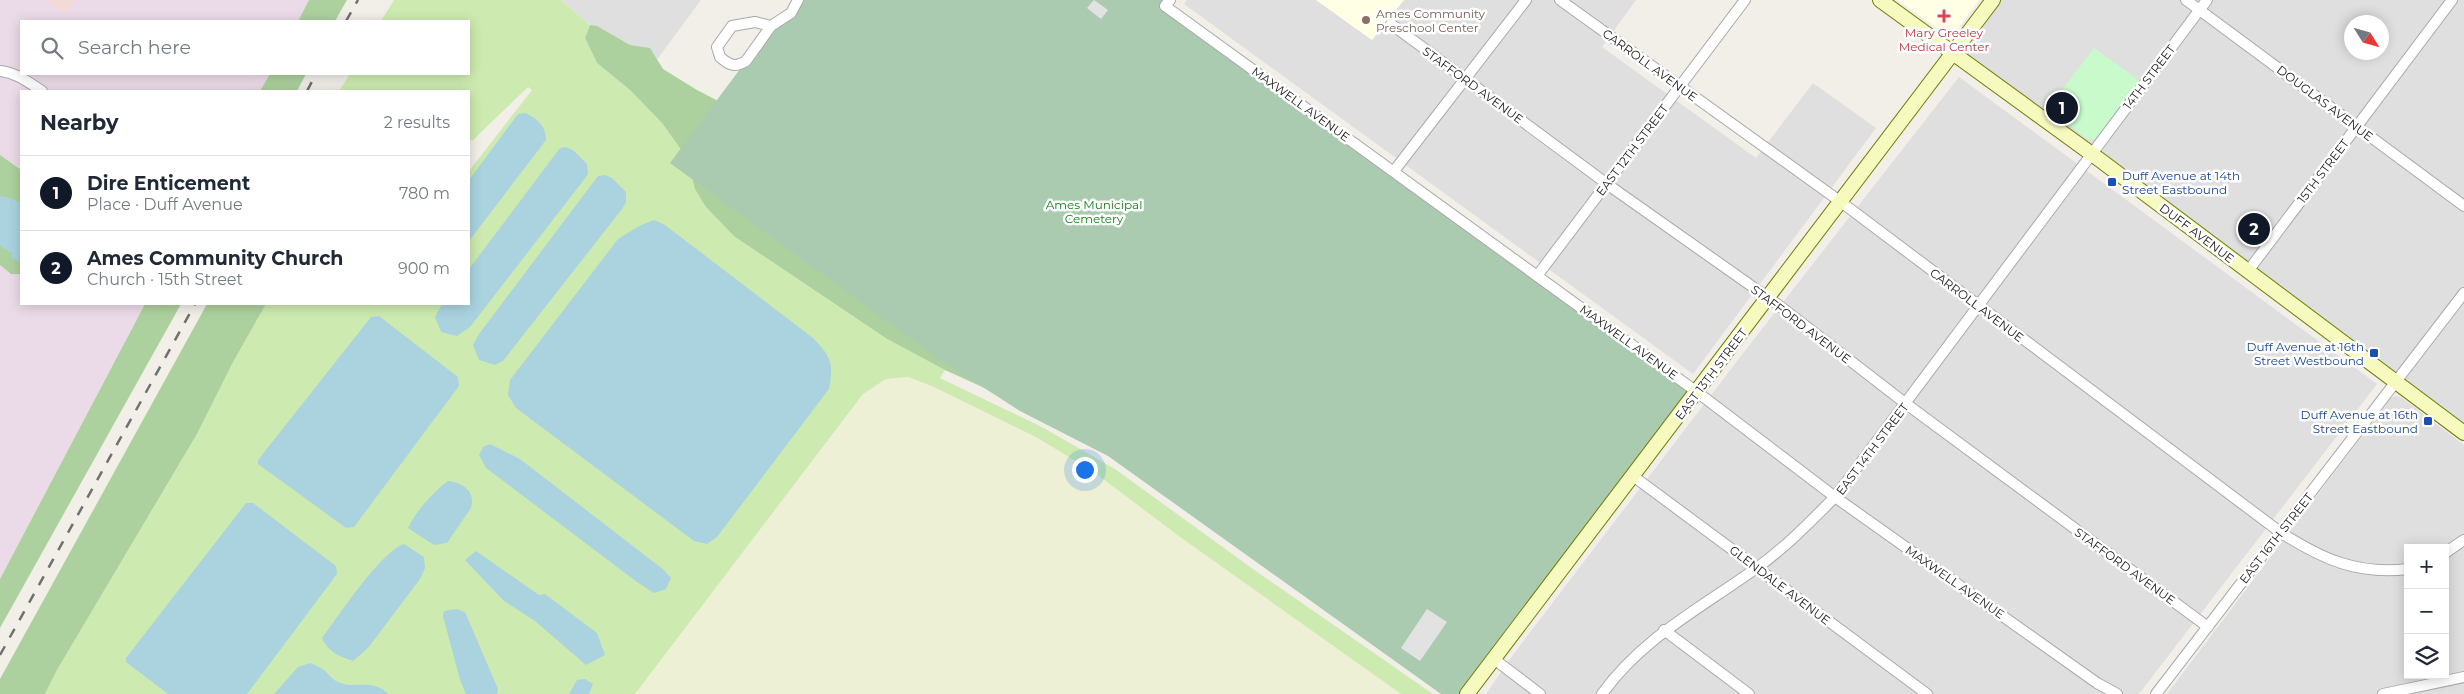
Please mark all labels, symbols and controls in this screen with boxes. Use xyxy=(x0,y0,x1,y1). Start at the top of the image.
place label: Ames Community Preschool Center xyxy=(1376,6,1486,35)
marker: Mary Greeley Medical Center xyxy=(1937,9,1951,23)
marker: Ames Community Preschool Center xyxy=(1360,14,1372,26)
north arrow xyxy=(2344,15,2389,60)
search box xyxy=(20,20,470,75)
place label: Mary Greeley Medical Center xyxy=(1899,25,1989,54)
street label: CARROLL AVENUE xyxy=(1600,26,1700,104)
icon: search xyxy=(38,34,66,62)
text: Search here xyxy=(78,36,191,59)
street label: 14TH STREET xyxy=(2120,42,2178,112)
street label: STAFFORD AVENUE xyxy=(1420,43,1526,127)
street label: DOUGLAS AVENUE xyxy=(2274,62,2376,144)
street label: MAXWELL AVENUE xyxy=(1249,63,1353,145)
pin: 1 xyxy=(2046,89,2078,127)
street label: EAST 12TH STREET xyxy=(1593,101,1671,199)
text: Nearby xyxy=(40,110,119,135)
text: 2 results xyxy=(384,113,450,132)
street label: 15TH STREET xyxy=(2294,136,2352,206)
place label: Duff Avenue at 14th Street Eastbound xyxy=(2122,168,2240,197)
text: Dire Enticement xyxy=(87,172,250,195)
marker: Duff Avenue at 14th Street Eastbound xyxy=(2106,176,2118,188)
text: 1 xyxy=(53,184,59,203)
text: 780 m xyxy=(399,184,450,203)
text: Place · Duff Avenue xyxy=(87,195,243,214)
park label: Ames Municipal Cemetery xyxy=(1046,197,1142,226)
street label: DUFF AVENUE xyxy=(2157,200,2237,266)
pin: 2 xyxy=(2238,210,2270,248)
text: Ames Community Church xyxy=(87,247,343,270)
text: 2 xyxy=(51,259,61,278)
text: 900 m xyxy=(398,259,450,278)
street label: CARROLL AVENUE xyxy=(1927,265,2027,345)
text: Church · 15th Street xyxy=(87,270,243,289)
street label: STAFFORD AVENUE xyxy=(1748,282,1854,366)
street label: MAXWELL AVENUE xyxy=(1577,301,1681,383)
street label: EAST 13TH STREET xyxy=(1672,325,1750,423)
place label: Duff Avenue at 16th Street Westbound xyxy=(2247,339,2364,368)
marker: Duff Avenue at 16th Street Westbound xyxy=(2368,347,2380,359)
street label: EAST 14TH STREET xyxy=(1833,400,1911,498)
place label: Duff Avenue at 16th Street Eastbound xyxy=(2301,407,2418,436)
marker: Duff Avenue at 16th Street Eastbound xyxy=(2422,415,2434,427)
your location xyxy=(1072,457,1098,483)
street label: EAST 16TH STREET xyxy=(2236,490,2316,586)
street label: STAFFORD AVENUE xyxy=(2072,524,2178,608)
street label: GLENDALE AVENUE xyxy=(1727,542,1833,628)
street label: MAXWELL AVENUE xyxy=(1903,542,2007,622)
map controls xyxy=(2404,544,2449,679)
button: + xyxy=(2404,544,2449,589)
button: − xyxy=(2404,589,2449,634)
button: layers xyxy=(2404,634,2449,679)

